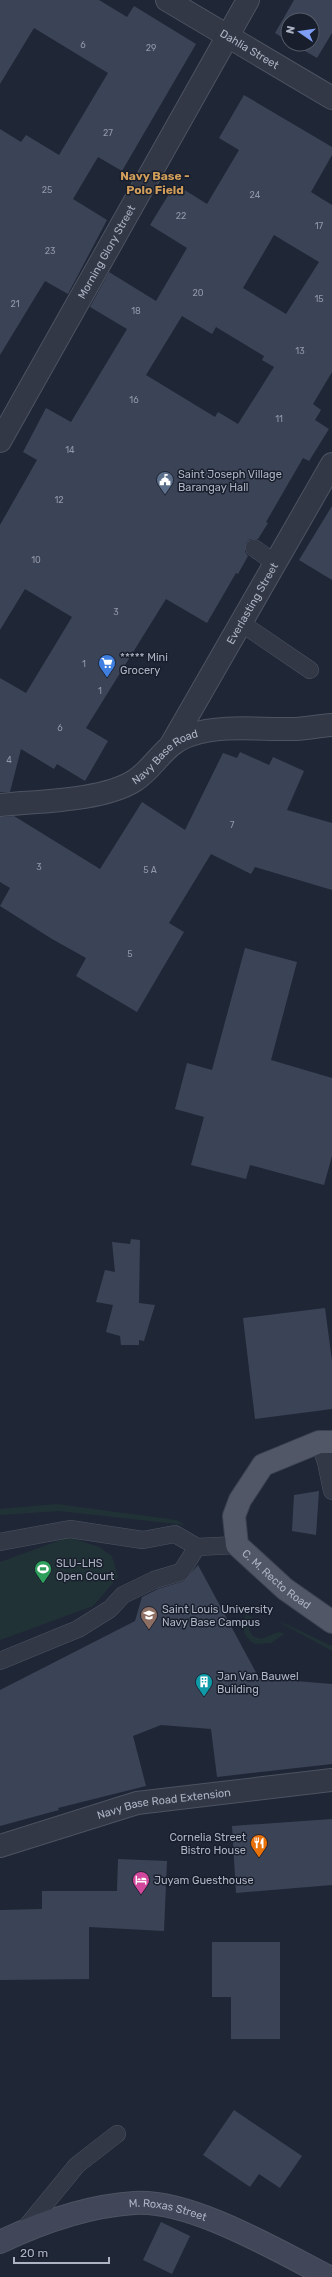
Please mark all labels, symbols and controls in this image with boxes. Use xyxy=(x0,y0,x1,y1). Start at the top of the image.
north arrow xyxy=(280,12,320,52)
text: N xyxy=(284,24,298,35)
street label: Dahlia Street xyxy=(218,26,282,72)
house number: 6 xyxy=(80,40,86,50)
house number: 29 xyxy=(146,43,156,53)
house number: 27 xyxy=(103,128,113,138)
district label: Navy Base - Polo Field xyxy=(120,169,190,197)
house number: 25 xyxy=(42,185,52,195)
house number: 24 xyxy=(250,190,261,200)
street label: Morning Glory Street xyxy=(75,202,138,301)
house number: 22 xyxy=(176,211,186,221)
house number: 17 xyxy=(315,221,324,231)
house number: 23 xyxy=(45,246,55,256)
house number: 20 xyxy=(193,288,204,298)
house number: 15 xyxy=(314,294,324,304)
house number: 21 xyxy=(10,299,20,309)
house number: 18 xyxy=(131,306,141,316)
house number: 13 xyxy=(295,346,305,356)
house number: 16 xyxy=(129,395,139,405)
house number: 11 xyxy=(275,414,283,424)
house number: 14 xyxy=(65,445,75,455)
place label: Saint Joseph Village Barangay Hall xyxy=(178,468,282,494)
public building icon: Saint Joseph Village Barangay Hall xyxy=(155,470,175,495)
house number: 12 xyxy=(54,495,64,505)
house number: 10 xyxy=(31,555,41,565)
street label: Everlasting Street xyxy=(224,560,281,646)
house number: 3 xyxy=(113,607,119,617)
place label: ***** Mini Grocery xyxy=(120,651,168,677)
supermarket icon: ***** Mini Grocery xyxy=(97,653,117,678)
house number: 1 xyxy=(82,659,86,669)
house number: 1 xyxy=(98,686,102,696)
house number: 6 xyxy=(57,723,63,733)
street label: Navy Base Road xyxy=(129,727,199,787)
house number: 4 xyxy=(6,755,12,765)
house number: 7 xyxy=(230,820,235,830)
house number: 3 xyxy=(36,862,42,872)
house number: 5 A xyxy=(143,865,157,875)
house number: 5 xyxy=(127,949,133,959)
street label: C. M. Recto Road xyxy=(240,1547,313,1612)
place label: SLU-LHS Open Court xyxy=(56,1557,115,1583)
sports icon: SLU-LHS Open Court xyxy=(33,1559,53,1584)
place label: Saint Louis University Navy Base Campus xyxy=(162,1603,273,1629)
school or university icon: Saint Louis University Navy Base Campus xyxy=(139,1605,159,1630)
place label: Jan Van Bauwel Building xyxy=(217,1670,299,1696)
building icon: Jan Van Bauwel Building xyxy=(194,1672,214,1697)
street label: Navy Base Road Extension xyxy=(95,1785,232,1822)
place label: Cornelia Street Bistro House xyxy=(169,1831,247,1857)
restaurant icon: Cornelia Street Bistro House xyxy=(249,1833,269,1858)
hotel icon: Juyam Guesthouse xyxy=(131,1870,151,1895)
place label: Juyam Guesthouse xyxy=(154,1874,254,1887)
street label: M. Roxas Street xyxy=(128,2196,209,2224)
scale bar xyxy=(14,2239,109,2265)
text: 20 m xyxy=(20,2246,48,2260)

